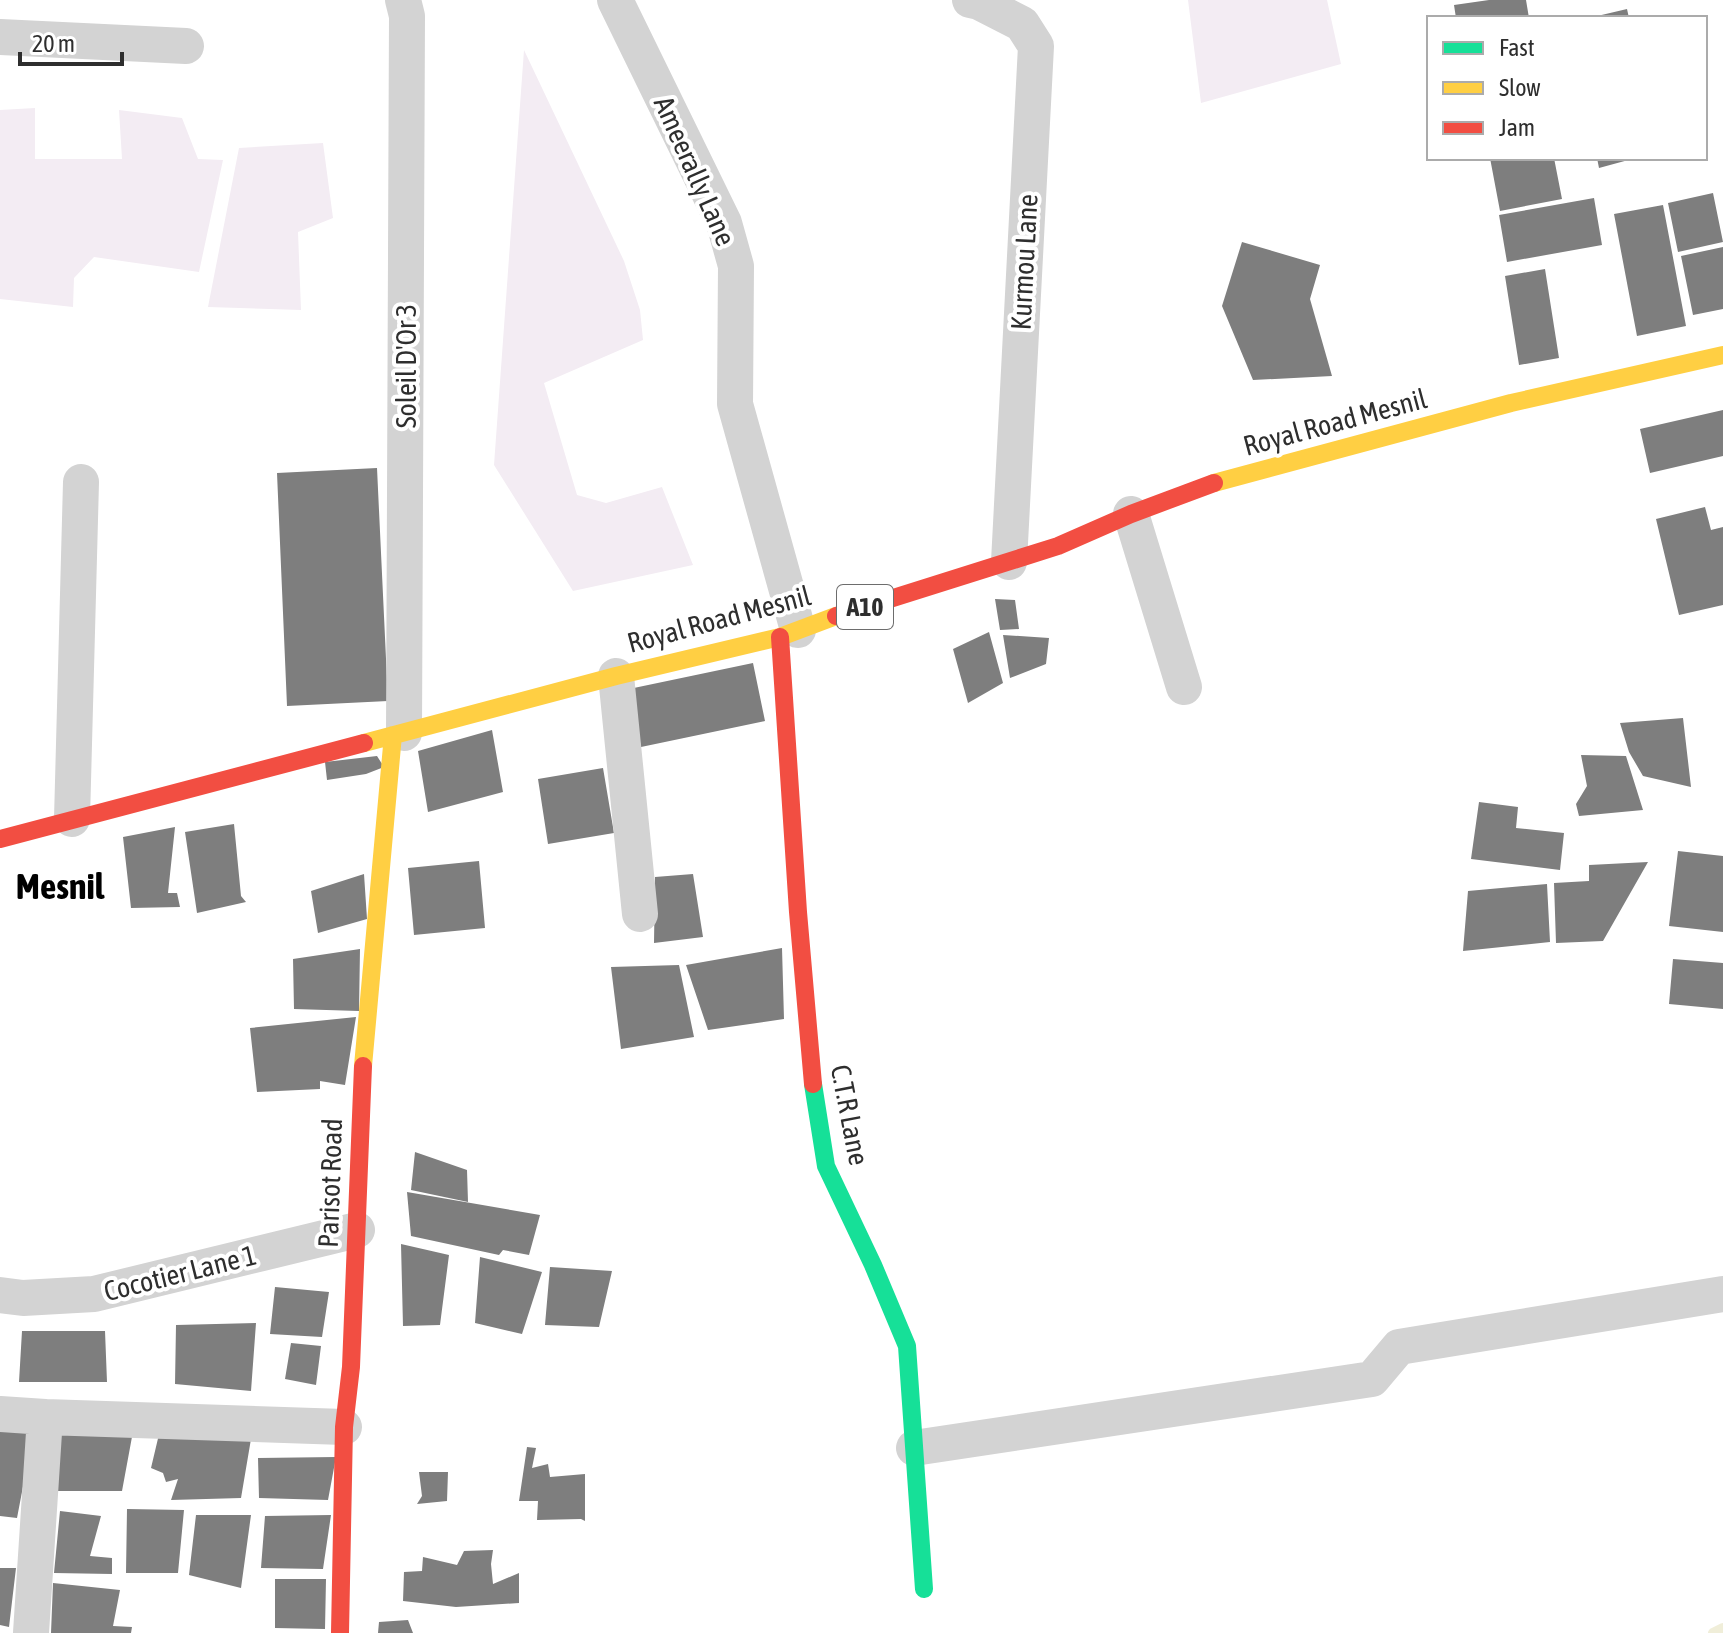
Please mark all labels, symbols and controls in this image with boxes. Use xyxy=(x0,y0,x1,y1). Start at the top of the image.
scale bar xyxy=(20,16,122,66)
legend xyxy=(1427,16,1707,160)
text: 20 m xyxy=(32,30,75,57)
text: Fast xyxy=(1499,34,1535,61)
text: Slow xyxy=(1499,74,1541,101)
street label: Ameerally Lane xyxy=(648,91,742,251)
text: Jam xyxy=(1499,114,1535,141)
street label: Kurmou Lane xyxy=(1004,193,1044,331)
street label: Soleil D'Or 3 xyxy=(390,304,422,428)
street label: Royal Road Mesnil xyxy=(1240,382,1431,462)
street label: Royal Road Mesnil xyxy=(624,579,815,659)
road number: A10 xyxy=(837,585,893,629)
district label: Mesnil xyxy=(16,865,105,907)
street label: C.T.R Lane xyxy=(825,1062,875,1168)
street label: Parisot Road xyxy=(312,1118,348,1248)
street label: Cocotier Lane 1 xyxy=(101,1239,259,1307)

